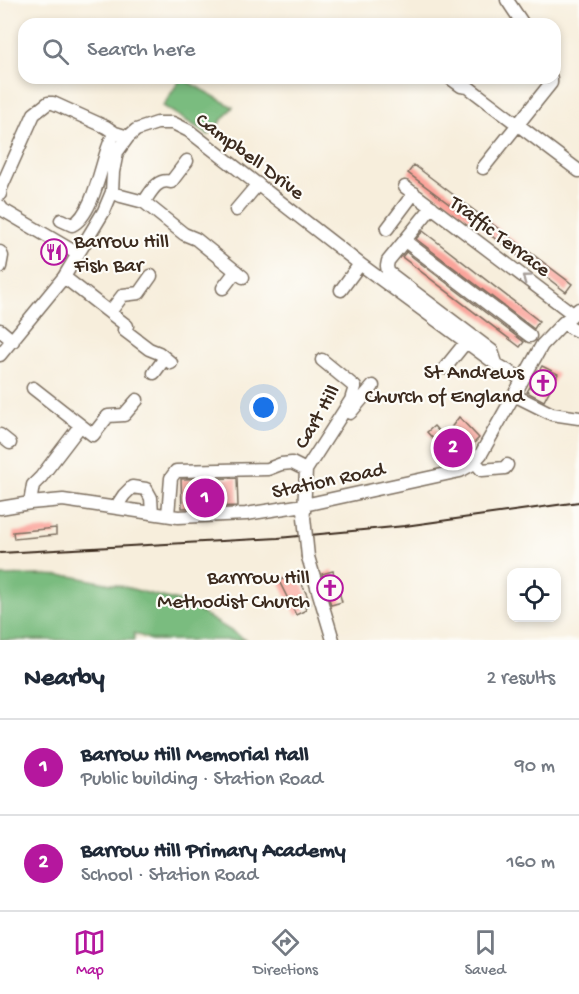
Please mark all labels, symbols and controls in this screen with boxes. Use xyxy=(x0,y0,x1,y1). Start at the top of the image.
search box xyxy=(18,18,561,84)
icon: search xyxy=(39,35,72,68)
text: Search here xyxy=(87,38,195,64)
street label: Campbell Drive xyxy=(189,109,309,208)
street label: Traffic Terrace xyxy=(443,191,555,285)
place label: Barrow Hill Fish Bar xyxy=(73,231,169,280)
restaurant icon: Barrow Hill Fish Bar xyxy=(39,237,69,267)
one-way arrow xyxy=(522,275,533,286)
place label: St Andrews Church of England xyxy=(365,362,526,411)
church icon: St Andrews Church of England xyxy=(528,368,558,398)
street label: Cart Hill xyxy=(291,381,347,454)
your location xyxy=(249,393,278,422)
pin: 2 xyxy=(434,426,472,470)
street label: Station Road xyxy=(270,458,389,507)
pin: 1 xyxy=(186,476,224,520)
place label: Barrrow Hill Methodist Church xyxy=(157,567,310,616)
map controls xyxy=(507,568,561,622)
button: locate xyxy=(507,568,561,622)
church icon: Barrrow Hill Methodist Church xyxy=(315,573,345,603)
text: Nearby xyxy=(24,664,105,695)
text: 2 results xyxy=(486,668,555,691)
text: Barrow Hill Memorial Hall xyxy=(81,743,309,769)
text: 1 xyxy=(39,756,48,779)
text: 90 m xyxy=(515,756,555,779)
text: Public building · Station Road xyxy=(81,769,323,792)
text: Barrow Hill Primary Academy xyxy=(81,839,346,865)
text: 2 xyxy=(39,852,48,875)
text: 160 m xyxy=(506,852,555,875)
text: School · Station Road xyxy=(81,865,258,888)
tab: Map xyxy=(73,926,106,981)
tab: Directions xyxy=(253,926,318,981)
tab: Saved xyxy=(465,926,506,981)

